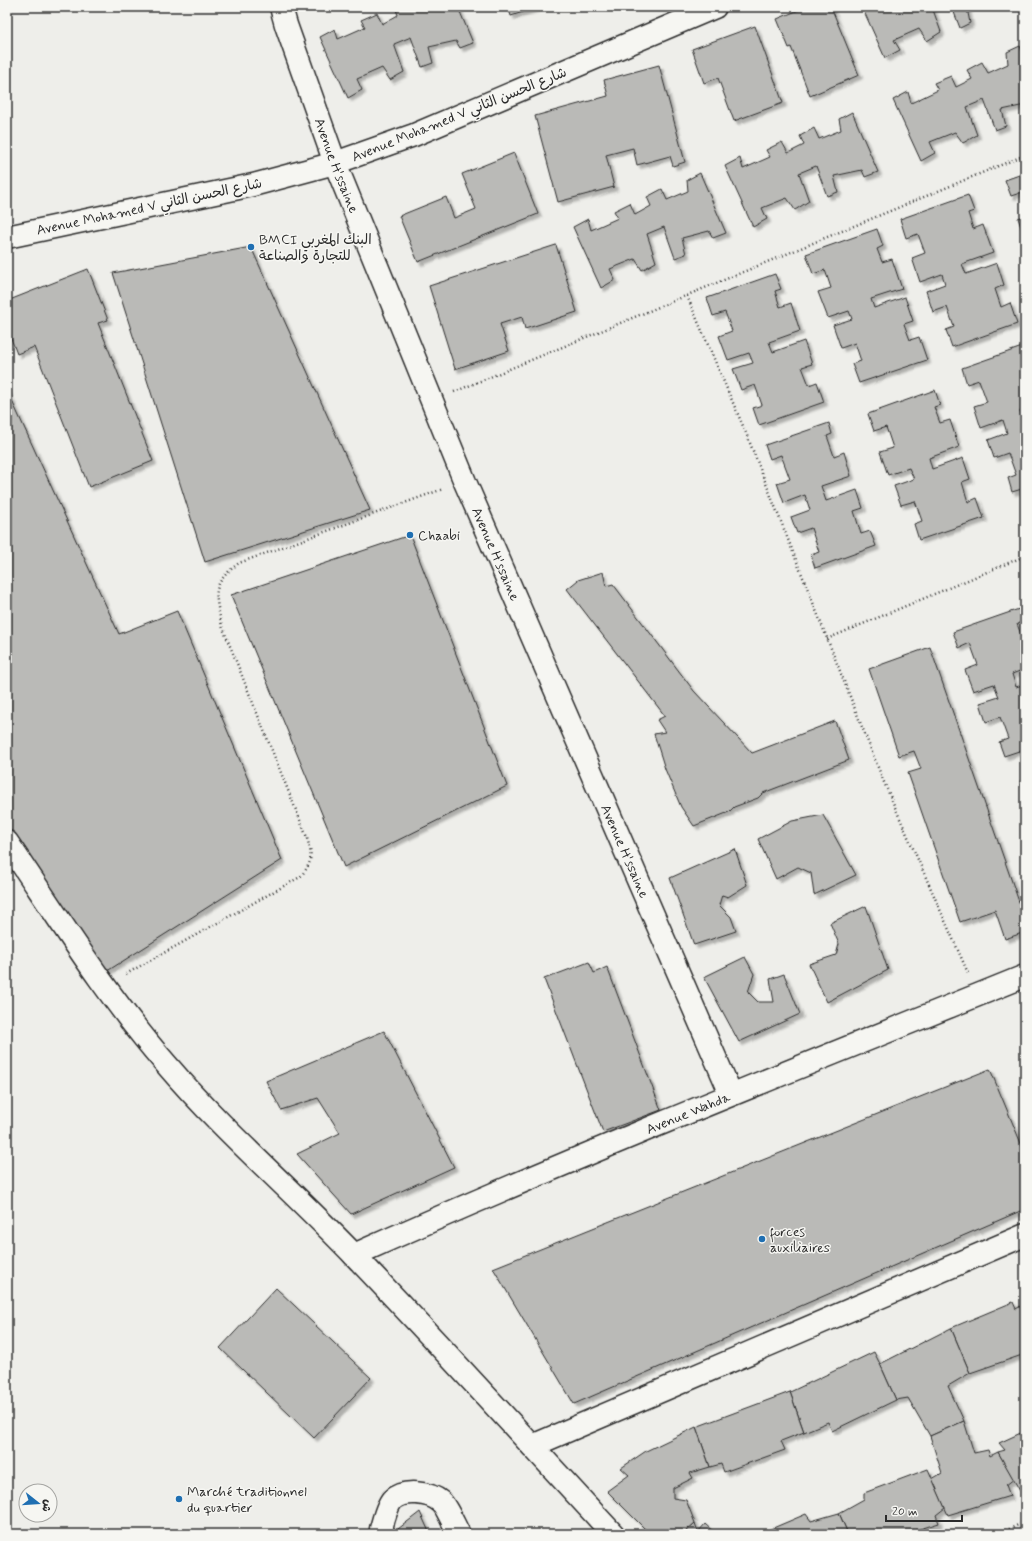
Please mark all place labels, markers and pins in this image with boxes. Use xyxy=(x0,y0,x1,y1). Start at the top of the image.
place label: BMCI البنك المغربي للتجارة والصناعة xyxy=(259,231,372,265)
marker: BMCI البنك المغربي للتجارة والصناعة xyxy=(246,242,256,252)
place label: Chaabi xyxy=(418,527,460,545)
marker: Chaabi xyxy=(405,530,415,540)
place label: forces auxiliaires xyxy=(770,1223,830,1257)
marker: forces auxiliaires xyxy=(757,1234,767,1244)
place label: Marché traditionnel du quartier xyxy=(187,1483,307,1517)
marker: Marché traditionnel du quartier xyxy=(174,1494,184,1504)

